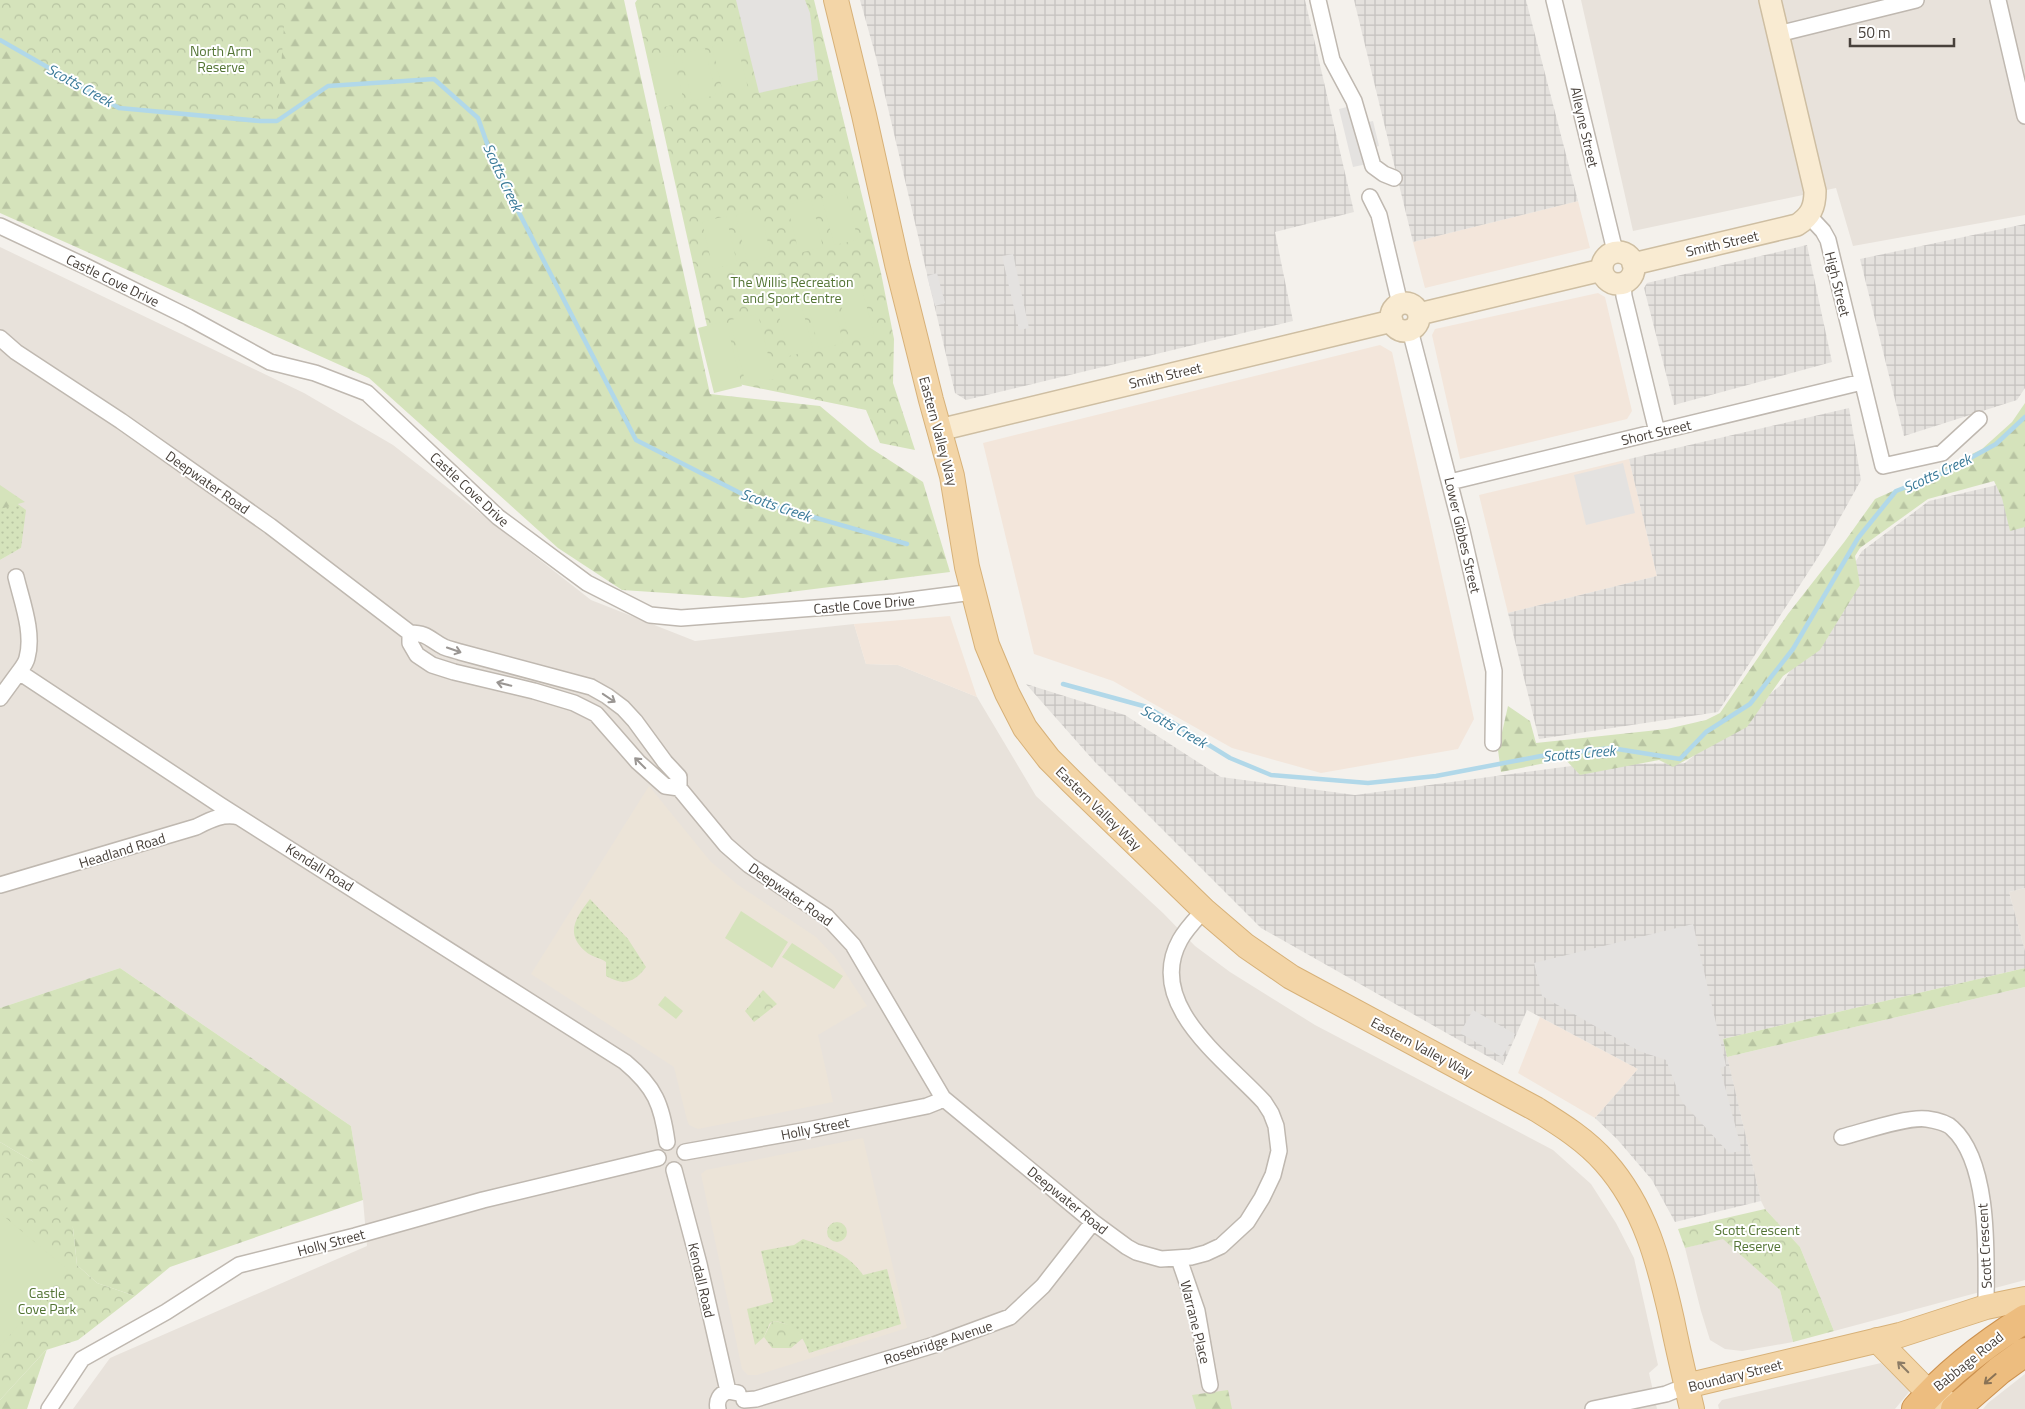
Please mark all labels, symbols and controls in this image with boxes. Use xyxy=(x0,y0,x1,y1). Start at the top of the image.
scale bar xyxy=(1850,15,1954,47)
text: 50 m xyxy=(1858,21,1891,44)
park label: North Arm Reserve xyxy=(190,40,252,77)
water label: Scotts Creek xyxy=(43,57,119,114)
street label: Alleyne Street xyxy=(1566,85,1605,170)
water label: Scotts Creek xyxy=(477,139,530,217)
street label: Smith Street xyxy=(1684,224,1760,262)
street label: Castle Cove Drive xyxy=(63,248,163,312)
street label: High Street xyxy=(1820,249,1856,319)
park label: The Willis Recreation and Sport Centre xyxy=(731,271,853,308)
street label: Smith Street xyxy=(1127,356,1203,394)
street label: Eastern Valley Way xyxy=(914,374,964,488)
street label: Short Street xyxy=(1619,414,1693,450)
street label: Deepwater Road xyxy=(162,445,254,519)
water label: Scotts Creek xyxy=(1899,446,1977,499)
street label: Castle Cove Drive xyxy=(426,447,514,531)
street label: Lower Gibbes Street xyxy=(1439,475,1487,595)
water label: Scotts Creek xyxy=(738,482,816,528)
street label: Castle Cove Drive xyxy=(812,589,916,619)
one-way arrow xyxy=(446,646,462,655)
one-way arrow xyxy=(496,679,512,689)
one-way arrow xyxy=(602,693,616,703)
water label: Scotts Creek xyxy=(1137,698,1213,755)
water label: Scotts Creek xyxy=(1542,738,1619,768)
one-way arrow xyxy=(633,757,646,769)
street label: Eastern Valley Way xyxy=(1051,761,1147,855)
street label: Headland Road xyxy=(76,827,168,873)
street label: Kendall Road xyxy=(282,838,358,896)
street label: Deepwater Road xyxy=(745,857,837,931)
street label: Eastern Valley Way xyxy=(1367,1011,1477,1083)
street label: Holly Street xyxy=(779,1111,851,1145)
street label: Deepwater Road xyxy=(1023,1161,1113,1239)
street label: Scott Crescent xyxy=(1971,1203,1997,1289)
park label: Scott Crescent Reserve xyxy=(1714,1219,1800,1256)
street label: Holly Street xyxy=(295,1223,367,1261)
street label: Kendall Road xyxy=(683,1240,721,1320)
street label: Warrane Place xyxy=(1176,1278,1216,1366)
park label: Castle Cove Park xyxy=(18,1282,76,1319)
street label: Rosebridge Avenue xyxy=(881,1315,995,1369)
street label: Babbage Road xyxy=(1928,1326,2008,1396)
street label: Boundary Street xyxy=(1686,1353,1784,1397)
one-way arrow xyxy=(1897,1361,1909,1373)
one-way arrow xyxy=(1983,1373,1996,1384)

